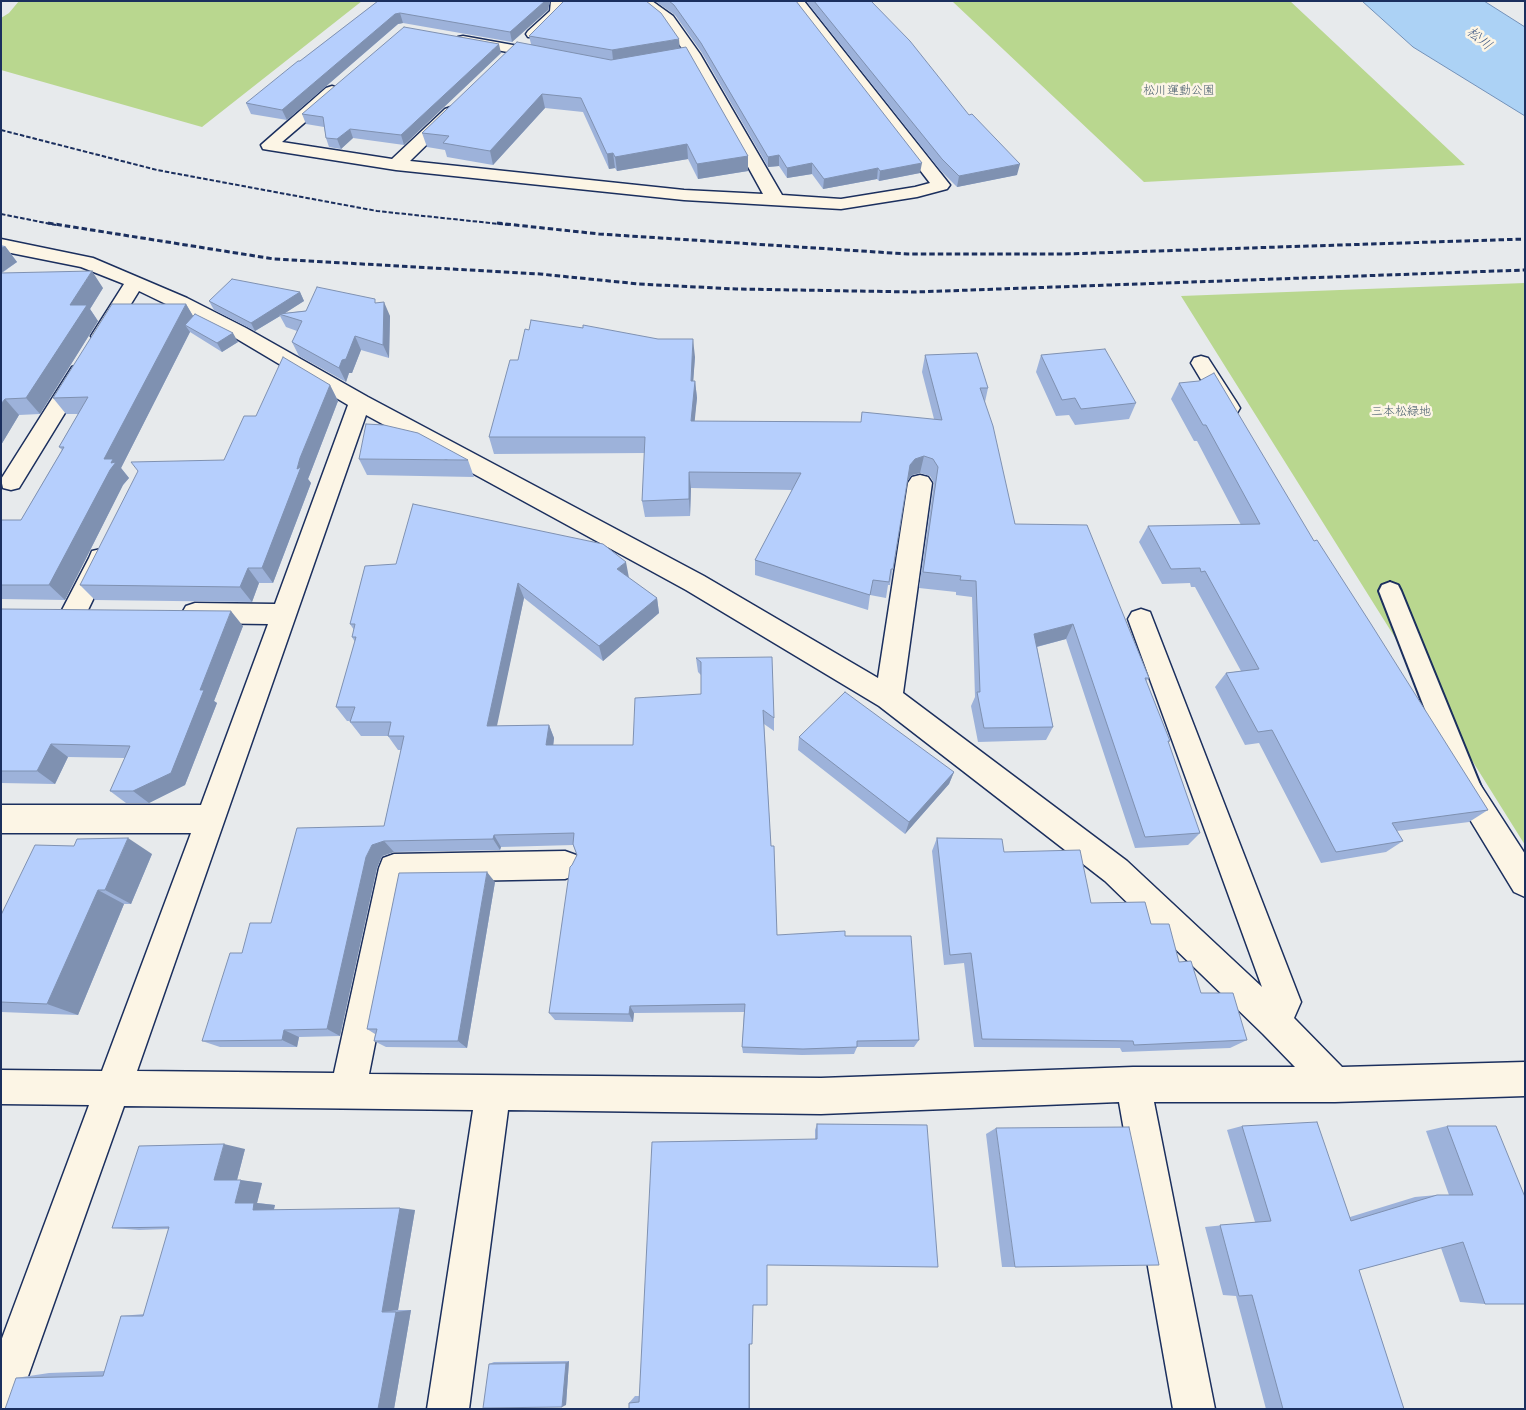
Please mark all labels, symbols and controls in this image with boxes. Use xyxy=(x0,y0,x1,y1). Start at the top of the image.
water label: 松川 xyxy=(1463,24,1495,54)
park label: 松川運動公園 xyxy=(1143,84,1215,98)
park label: 三本松緑地 xyxy=(1371,405,1431,419)

